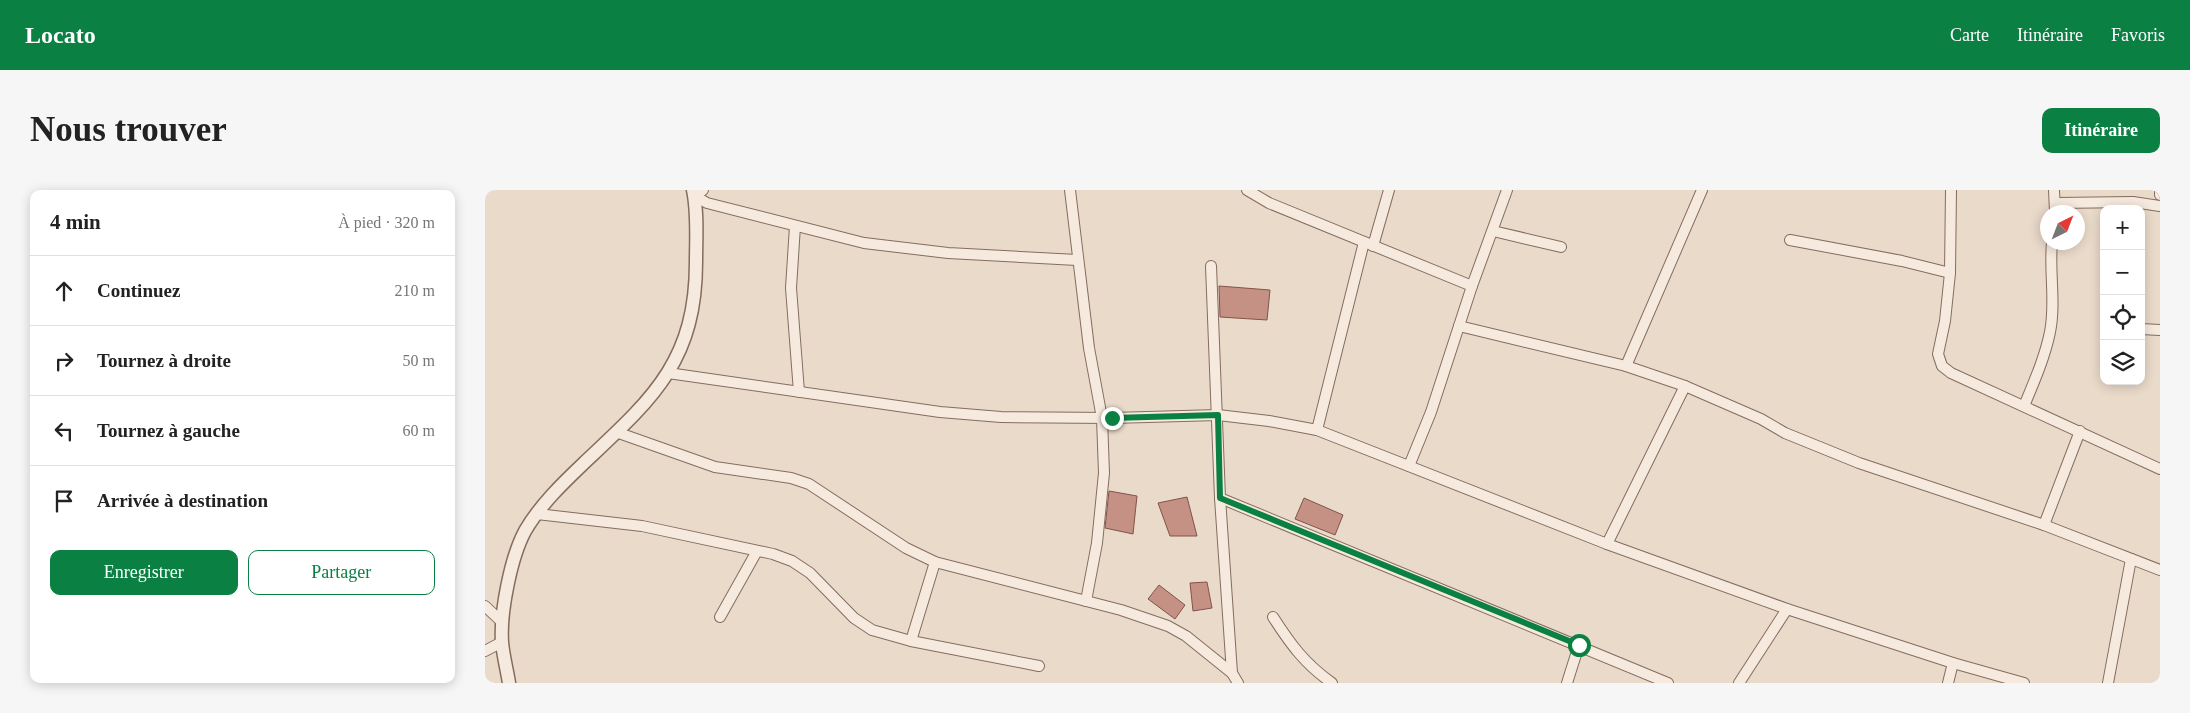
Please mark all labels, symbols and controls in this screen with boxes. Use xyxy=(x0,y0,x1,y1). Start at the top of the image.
text: Locato xyxy=(25,22,96,48)
text: Carte xyxy=(1950,25,1989,45)
text: Itinéraire xyxy=(2017,25,2083,45)
text: Favoris xyxy=(2111,25,2165,45)
button: Itinéraire xyxy=(2042,108,2160,153)
text: Nous trouver xyxy=(30,110,227,149)
north arrow xyxy=(2040,205,2085,250)
map controls xyxy=(2100,205,2145,385)
button: + xyxy=(2100,205,2145,250)
text: 4 min xyxy=(50,210,101,234)
text: À pied · 320 m xyxy=(338,214,435,231)
button: − xyxy=(2100,250,2145,295)
icon: ahead xyxy=(50,277,78,305)
text: Continuez xyxy=(97,280,180,301)
text: 210 m xyxy=(395,282,435,299)
button: locate xyxy=(2100,295,2145,340)
button: layers xyxy=(2100,340,2145,385)
icon: right xyxy=(50,347,78,375)
text: Tournez à droite xyxy=(97,350,231,371)
text: 50 m xyxy=(403,352,435,369)
route end xyxy=(1101,407,1124,430)
icon: left xyxy=(50,417,78,445)
text: Tournez à gauche xyxy=(97,420,240,441)
text: 60 m xyxy=(403,422,435,439)
icon: arrive xyxy=(50,487,78,515)
text: Arrivée à destination xyxy=(97,490,268,511)
button: Enregistrer xyxy=(50,550,238,595)
button: Partager xyxy=(248,550,435,595)
route start xyxy=(1568,634,1591,657)

